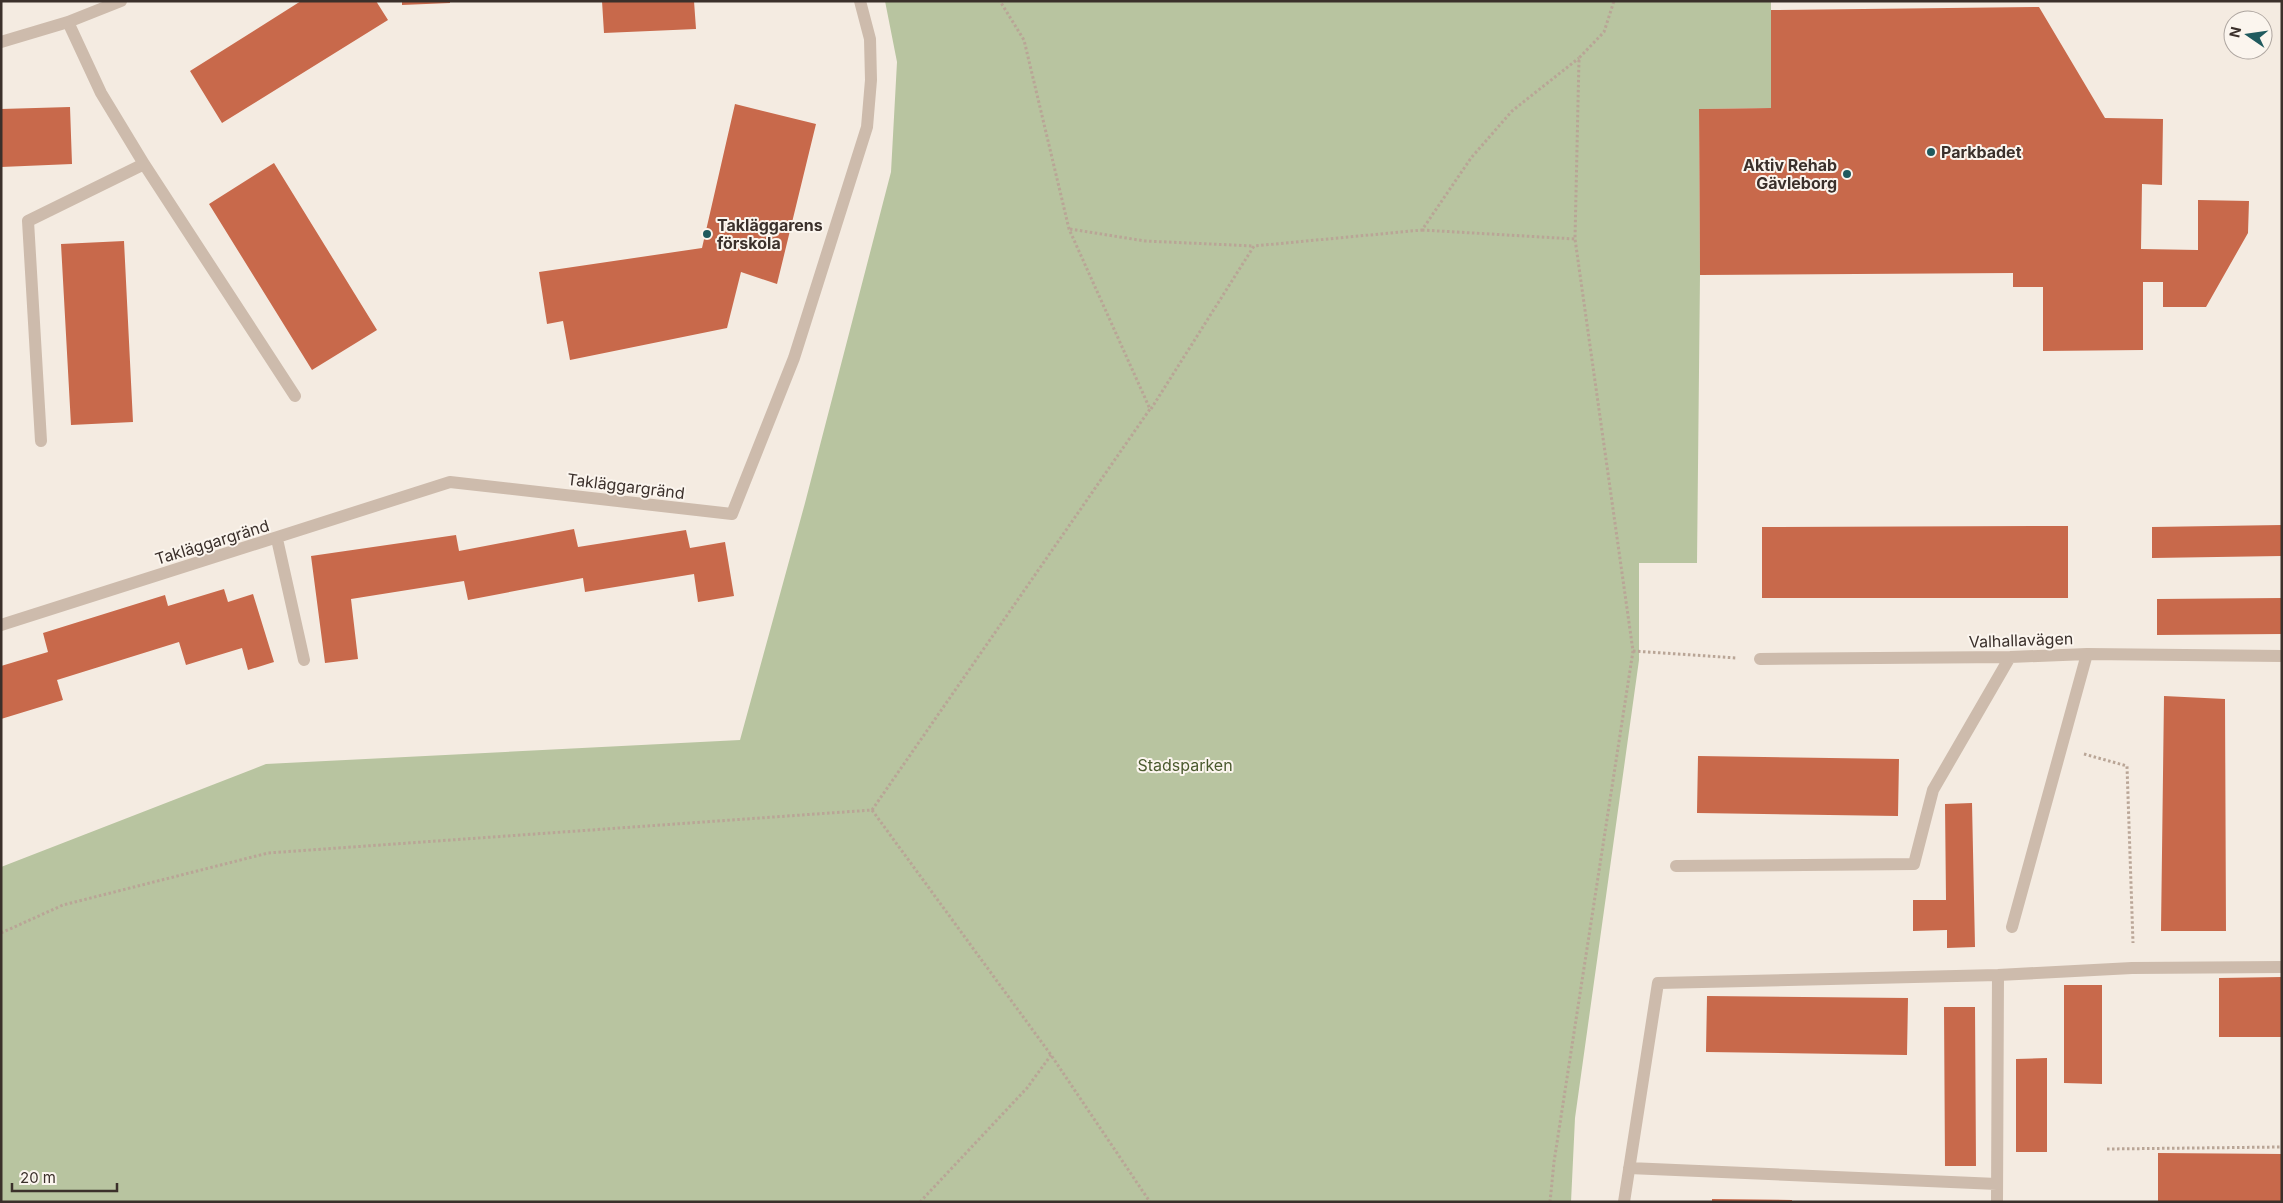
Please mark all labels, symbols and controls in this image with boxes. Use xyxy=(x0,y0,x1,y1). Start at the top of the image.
north arrow xyxy=(2223,10,2273,60)
text: N xyxy=(2225,25,2244,39)
place label: Parkbadet xyxy=(1941,142,2022,162)
marker: Parkbadet xyxy=(1925,146,1937,158)
place label: Aktiv Rehab Gävleborg xyxy=(1743,155,1837,193)
marker: Aktiv Rehab Gävleborg xyxy=(1841,168,1853,180)
place label: Takläggarens förskola xyxy=(717,215,823,253)
marker: Takläggarens förskola xyxy=(701,228,713,240)
street label: Takläggargränd xyxy=(566,469,686,503)
street label: Takläggargränd xyxy=(153,515,271,569)
street label: Valhallavägen xyxy=(1968,628,2074,652)
park label: Stadsparken xyxy=(1137,755,1233,775)
scale bar xyxy=(12,1160,118,1192)
text: 20 m xyxy=(20,1168,56,1187)

